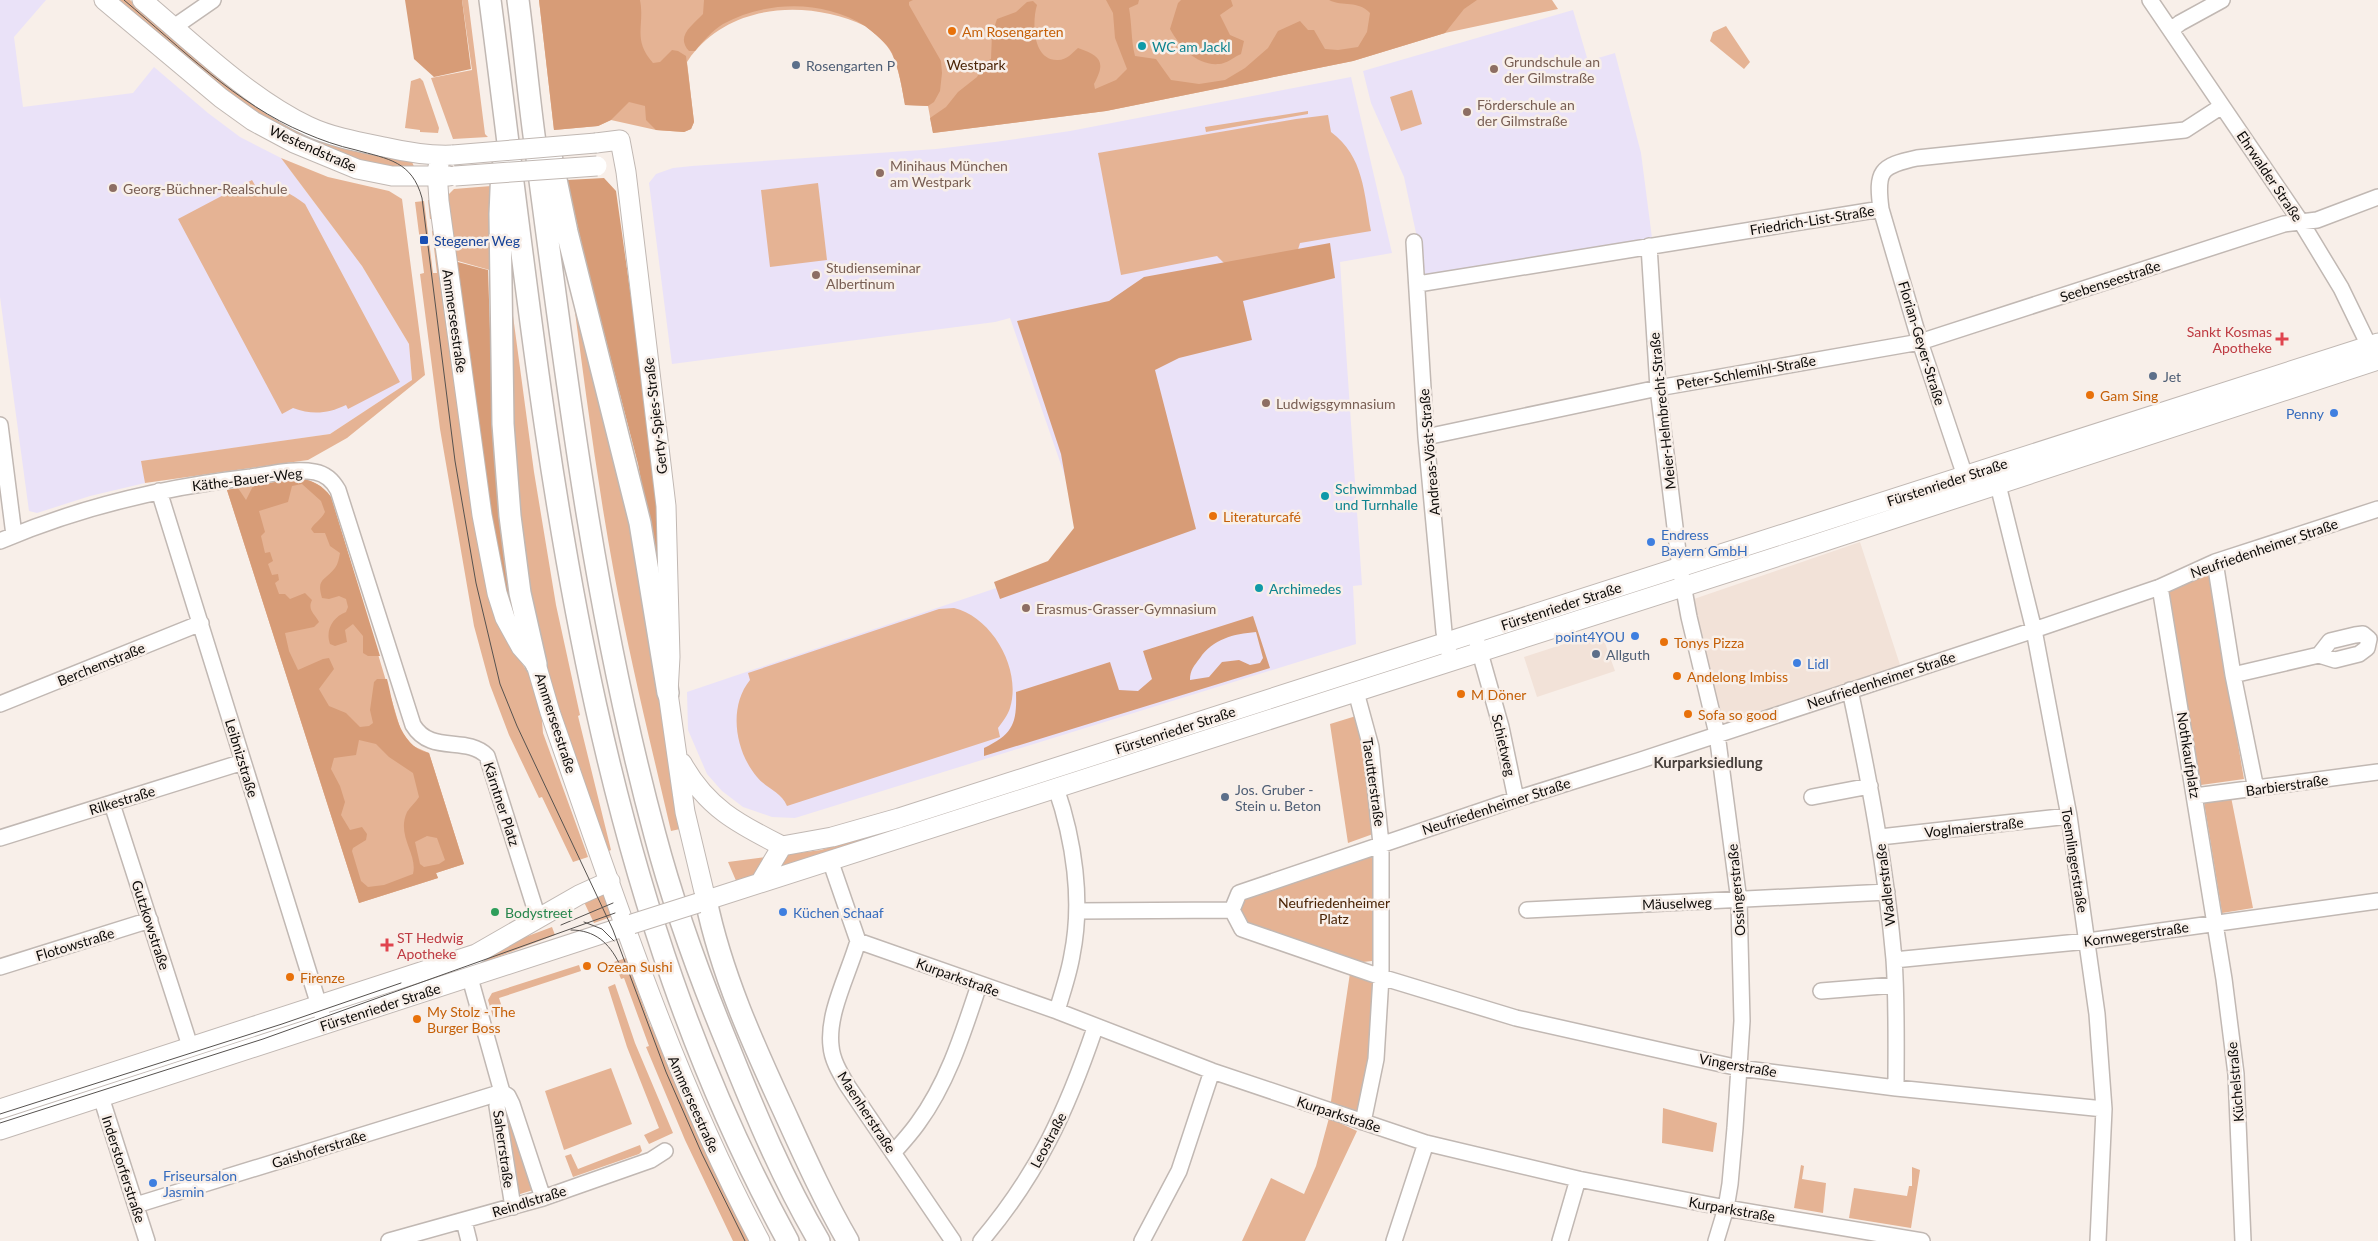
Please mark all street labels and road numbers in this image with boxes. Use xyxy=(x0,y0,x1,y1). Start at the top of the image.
street label: Westendstraße xyxy=(267,121,359,175)
street label: Ehrwalder Straße xyxy=(2233,128,2307,224)
street label: Friedrich-List-Straße xyxy=(1749,202,1875,238)
street label: Seebenseestraße xyxy=(2058,257,2162,305)
street label: Ammerseestraße xyxy=(439,268,471,374)
street label: Florian-Geyer-Straße xyxy=(1895,279,1949,407)
street label: Meier-Helmbrecht-Straße xyxy=(1645,332,1679,490)
street label: Peter-Schlemihl-Straße xyxy=(1675,351,1817,393)
street label: Gerty-Spies-Straße xyxy=(639,357,671,475)
street label: Andreas-Vöst-Straße xyxy=(1415,388,1443,516)
street label: Fürstenrieder Straße xyxy=(1885,454,2009,510)
street label: Käthe-Bauer-Weg xyxy=(191,464,303,494)
street label: Neufriedenheimer Straße xyxy=(2188,515,2340,581)
street label: Fürstenrieder Straße xyxy=(1499,578,1623,634)
street label: Berchemstraße xyxy=(55,639,147,689)
street label: Neufriedenheimer Straße xyxy=(1805,648,1957,712)
street label: Ammerseestraße xyxy=(532,671,580,775)
street label: Fürstenrieder Straße xyxy=(1113,702,1237,758)
street label: Nothkaufplatz xyxy=(2174,711,2204,799)
street label: Schietweg xyxy=(1489,712,1519,778)
street label: Leibnizstraße xyxy=(222,717,262,799)
street label: Taeutterstraße xyxy=(1359,737,1389,827)
street label: Kärntner Platz xyxy=(480,760,524,848)
street label: Barbierstraße xyxy=(2245,771,2329,799)
street label: Neufriedenheimer Straße xyxy=(1420,774,1572,838)
street label: Rilkestraße xyxy=(87,782,157,818)
street label: Toemlingerstraße xyxy=(2058,806,2092,914)
street label: Voglmaierstraße xyxy=(1924,813,2024,841)
street label: Ossingerstraße xyxy=(1723,843,1749,937)
street label: Wadlerstraße xyxy=(1872,843,1898,927)
street label: Gutzkowstraße xyxy=(129,878,173,972)
street label: Mäuselweg xyxy=(1642,893,1712,913)
street label: Kornwegerstraße xyxy=(2082,918,2190,950)
street label: Flotowstraße xyxy=(34,924,116,964)
street label: Kurparkstraße xyxy=(914,954,1002,1000)
street label: Fürstenrieder Straße xyxy=(318,979,442,1035)
street label: Küchelstraße xyxy=(2223,1041,2247,1123)
street label: Vingerstraße xyxy=(1698,1050,1778,1080)
street label: Ammerseestraße xyxy=(665,1053,723,1155)
street label: Maenherstraße xyxy=(834,1068,900,1156)
street label: Kurparkstraße xyxy=(1295,1092,1383,1136)
street label: Saherrstraße xyxy=(490,1109,518,1189)
street label: Leostraße xyxy=(1026,1109,1070,1171)
street label: Inderstorferstraße xyxy=(99,1113,149,1225)
street label: Gaishoferstraße xyxy=(270,1127,368,1171)
street label: Reindlstraße xyxy=(490,1182,568,1220)
street label: Kurparkstraße xyxy=(1688,1193,1776,1225)

